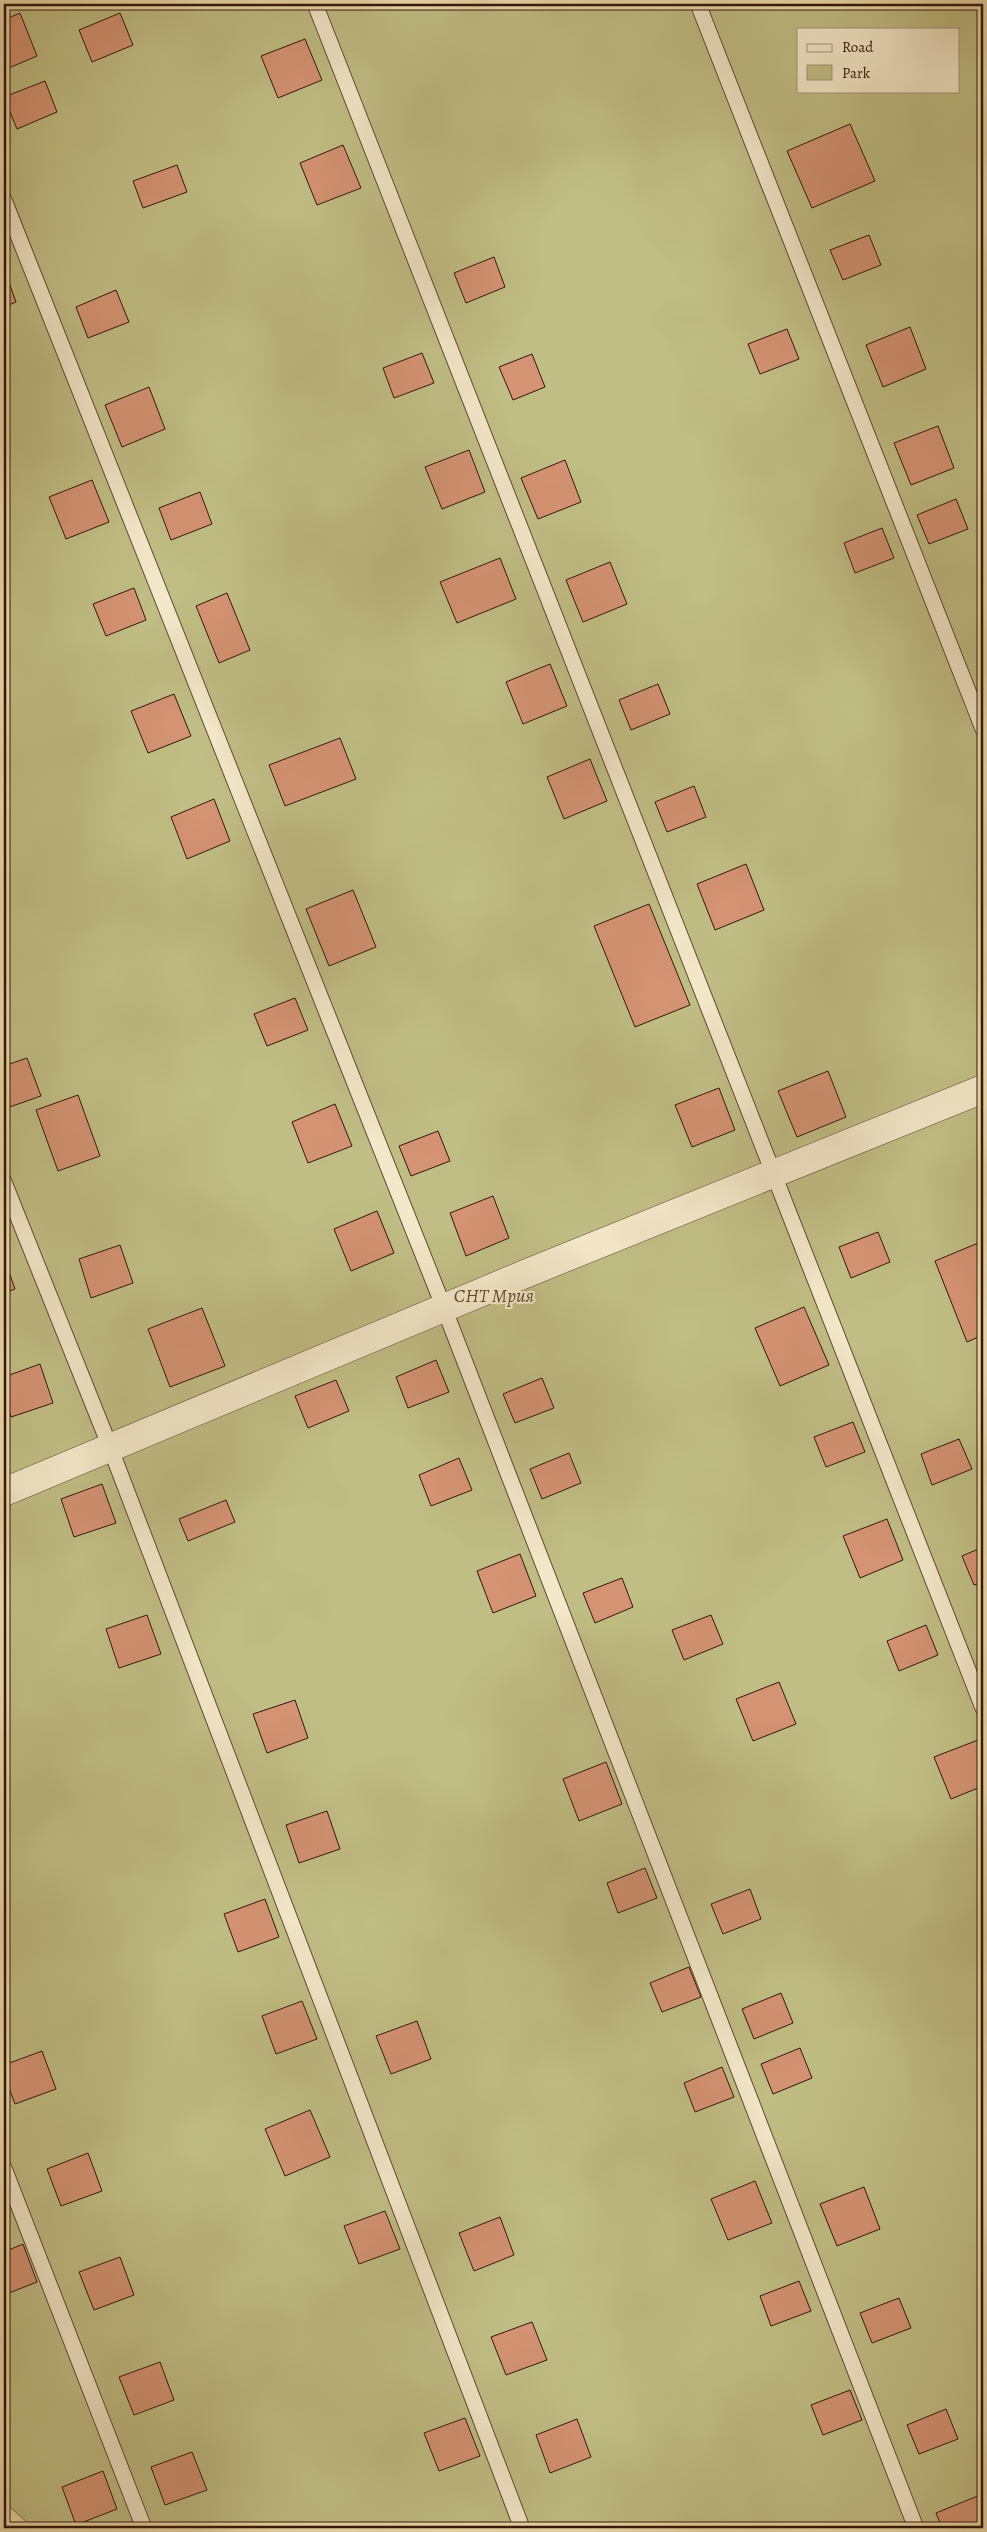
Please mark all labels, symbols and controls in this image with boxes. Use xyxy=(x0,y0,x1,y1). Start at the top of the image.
legend xyxy=(797,28,960,92)
text: Road xyxy=(842,37,874,57)
text: Park xyxy=(842,63,871,83)
park label: СНТ Мрия xyxy=(454,1283,535,1309)

